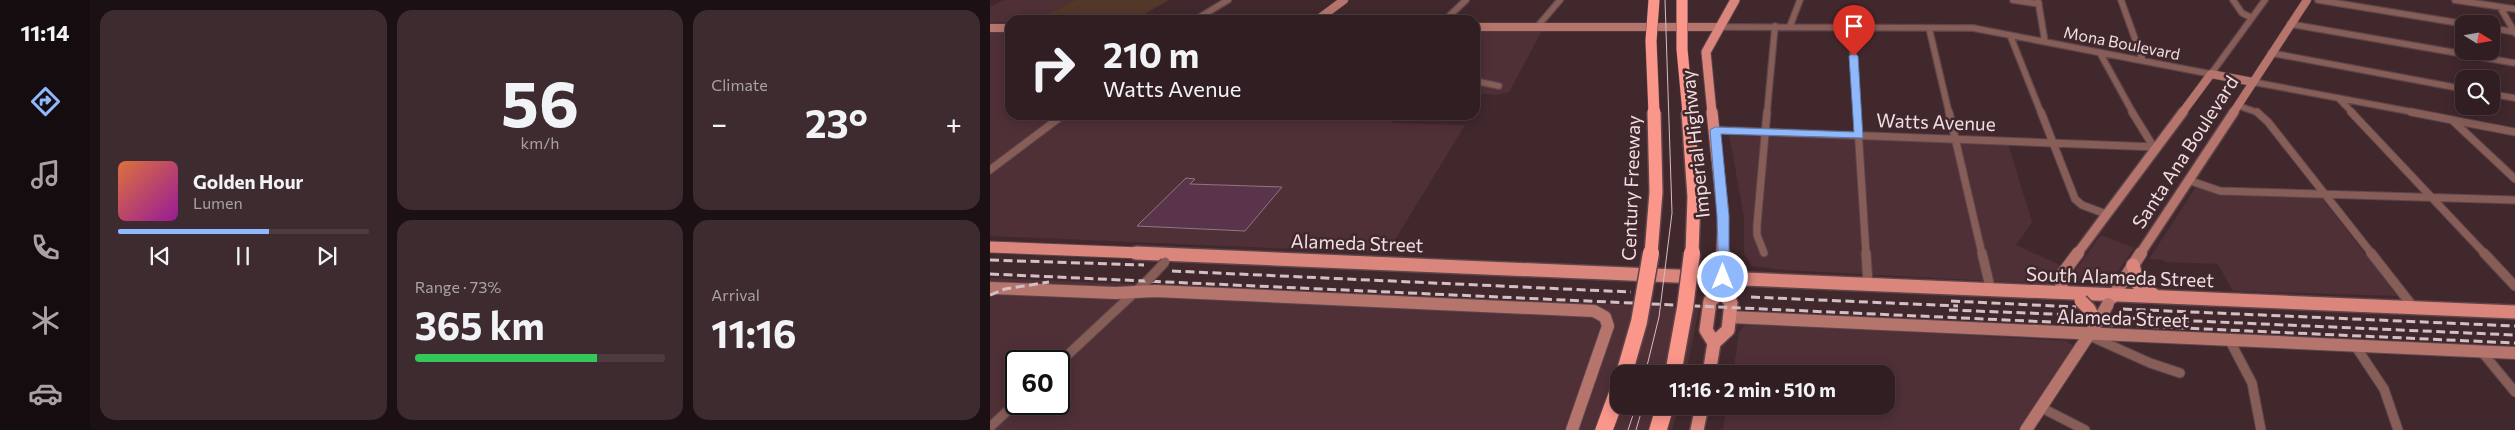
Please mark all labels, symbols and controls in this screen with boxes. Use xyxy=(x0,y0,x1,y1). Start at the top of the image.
pin xyxy=(1833,5,1875,56)
icon: arrive xyxy=(1840,12,1868,40)
north arrow xyxy=(2455,15,2500,60)
map controls xyxy=(2455,15,2500,115)
text: 11:14 xyxy=(20,19,70,46)
street label: Mona Boulevard xyxy=(2062,22,2182,63)
text: 210 m xyxy=(1103,32,1199,75)
icon: right xyxy=(1020,35,1085,100)
text: 56 xyxy=(501,61,579,140)
street label: Imperial Highway xyxy=(1675,69,1714,219)
button: search xyxy=(2455,70,2500,115)
street label: Santa Ana Boulevard xyxy=(2127,71,2243,232)
text: Climate xyxy=(711,75,768,94)
text: Watts Avenue xyxy=(1103,75,1241,102)
icon: directions xyxy=(28,84,63,119)
text: 23° xyxy=(805,99,868,146)
text: − xyxy=(711,106,727,140)
text: + xyxy=(946,106,962,140)
street label: Watts Avenue xyxy=(1876,108,1996,135)
street label: Century Freeway xyxy=(1616,115,1645,261)
text: km/h xyxy=(521,133,559,152)
icon: music xyxy=(28,157,63,192)
text: Golden Hour xyxy=(193,170,303,193)
text: Lumen xyxy=(193,193,243,212)
street label: Alameda Street xyxy=(1290,229,1424,256)
icon: phone xyxy=(28,230,63,265)
icon: previous xyxy=(146,242,174,270)
icon: pause xyxy=(229,242,257,270)
icon: next xyxy=(313,242,341,270)
position arrow xyxy=(1696,250,1748,302)
street label: South Alameda Street xyxy=(2026,262,2215,291)
text: Range · 73% xyxy=(415,277,501,296)
text: Arrival xyxy=(711,285,760,304)
text: 365 km xyxy=(415,301,545,348)
icon: climate xyxy=(28,303,63,338)
street label: Alameda Street xyxy=(2056,304,2190,331)
text: 11:16 xyxy=(711,309,796,356)
speed limit sign: 60 xyxy=(1005,350,1070,415)
icon: car xyxy=(28,376,63,411)
text: 11:16 · 2 min · 510 m xyxy=(1669,378,1836,401)

